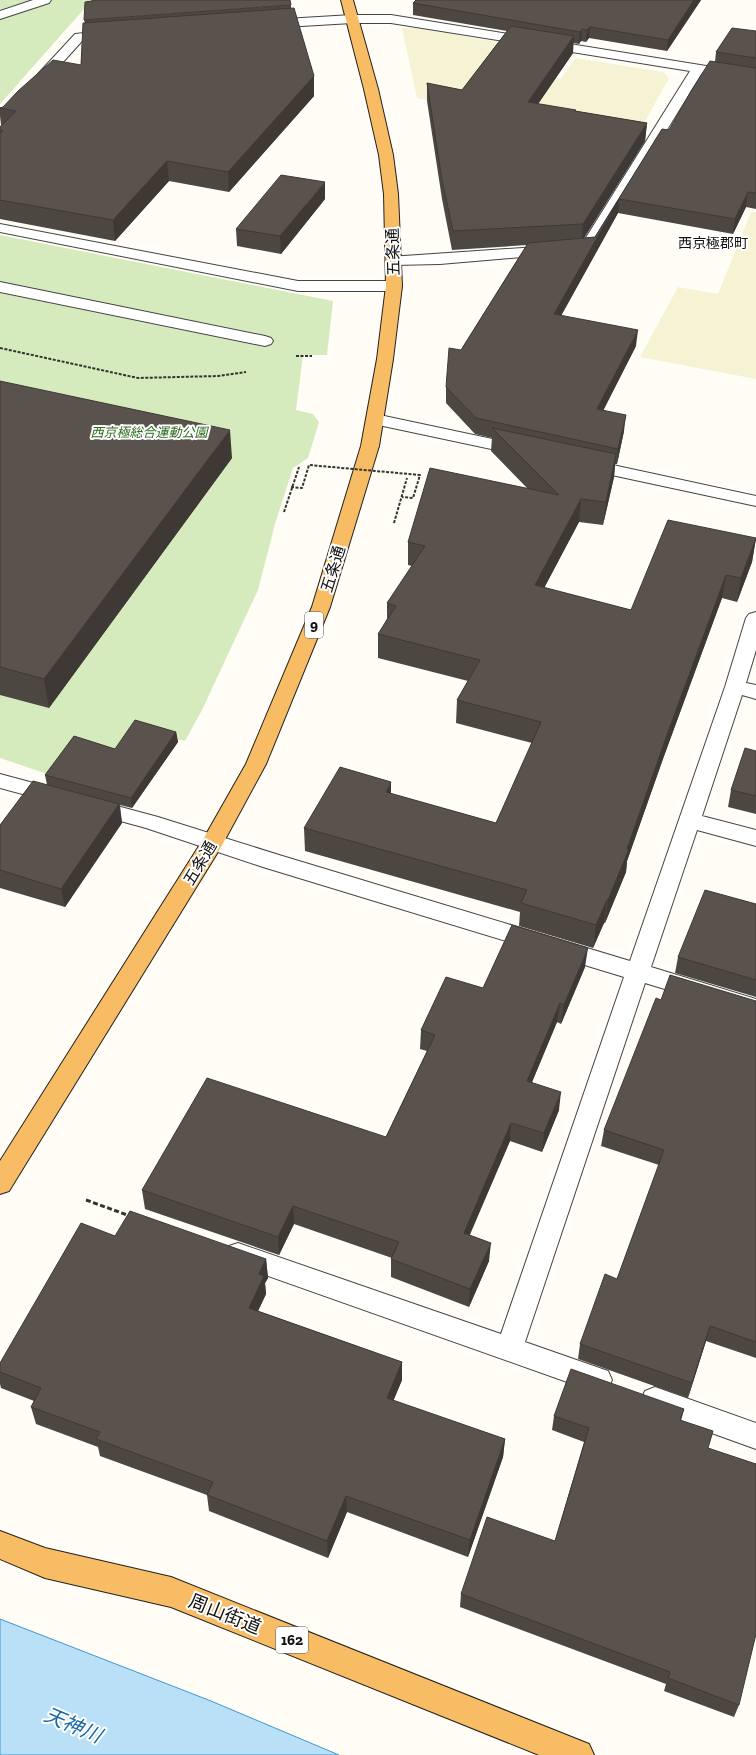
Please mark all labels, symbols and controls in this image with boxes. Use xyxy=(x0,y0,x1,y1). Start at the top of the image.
street label: 五条通 xyxy=(383,228,403,276)
district label: 西京極郡町 xyxy=(678,235,748,252)
park label: 西京極総合運動公園 xyxy=(90,425,209,440)
street label: 五条通 xyxy=(317,543,349,595)
road number: 9 xyxy=(305,612,323,638)
street label: 五条通 xyxy=(179,838,221,888)
street label: 周山街道 xyxy=(185,1589,265,1639)
road number: 162 xyxy=(276,1627,308,1653)
water label: 天神川 xyxy=(41,1702,107,1749)

